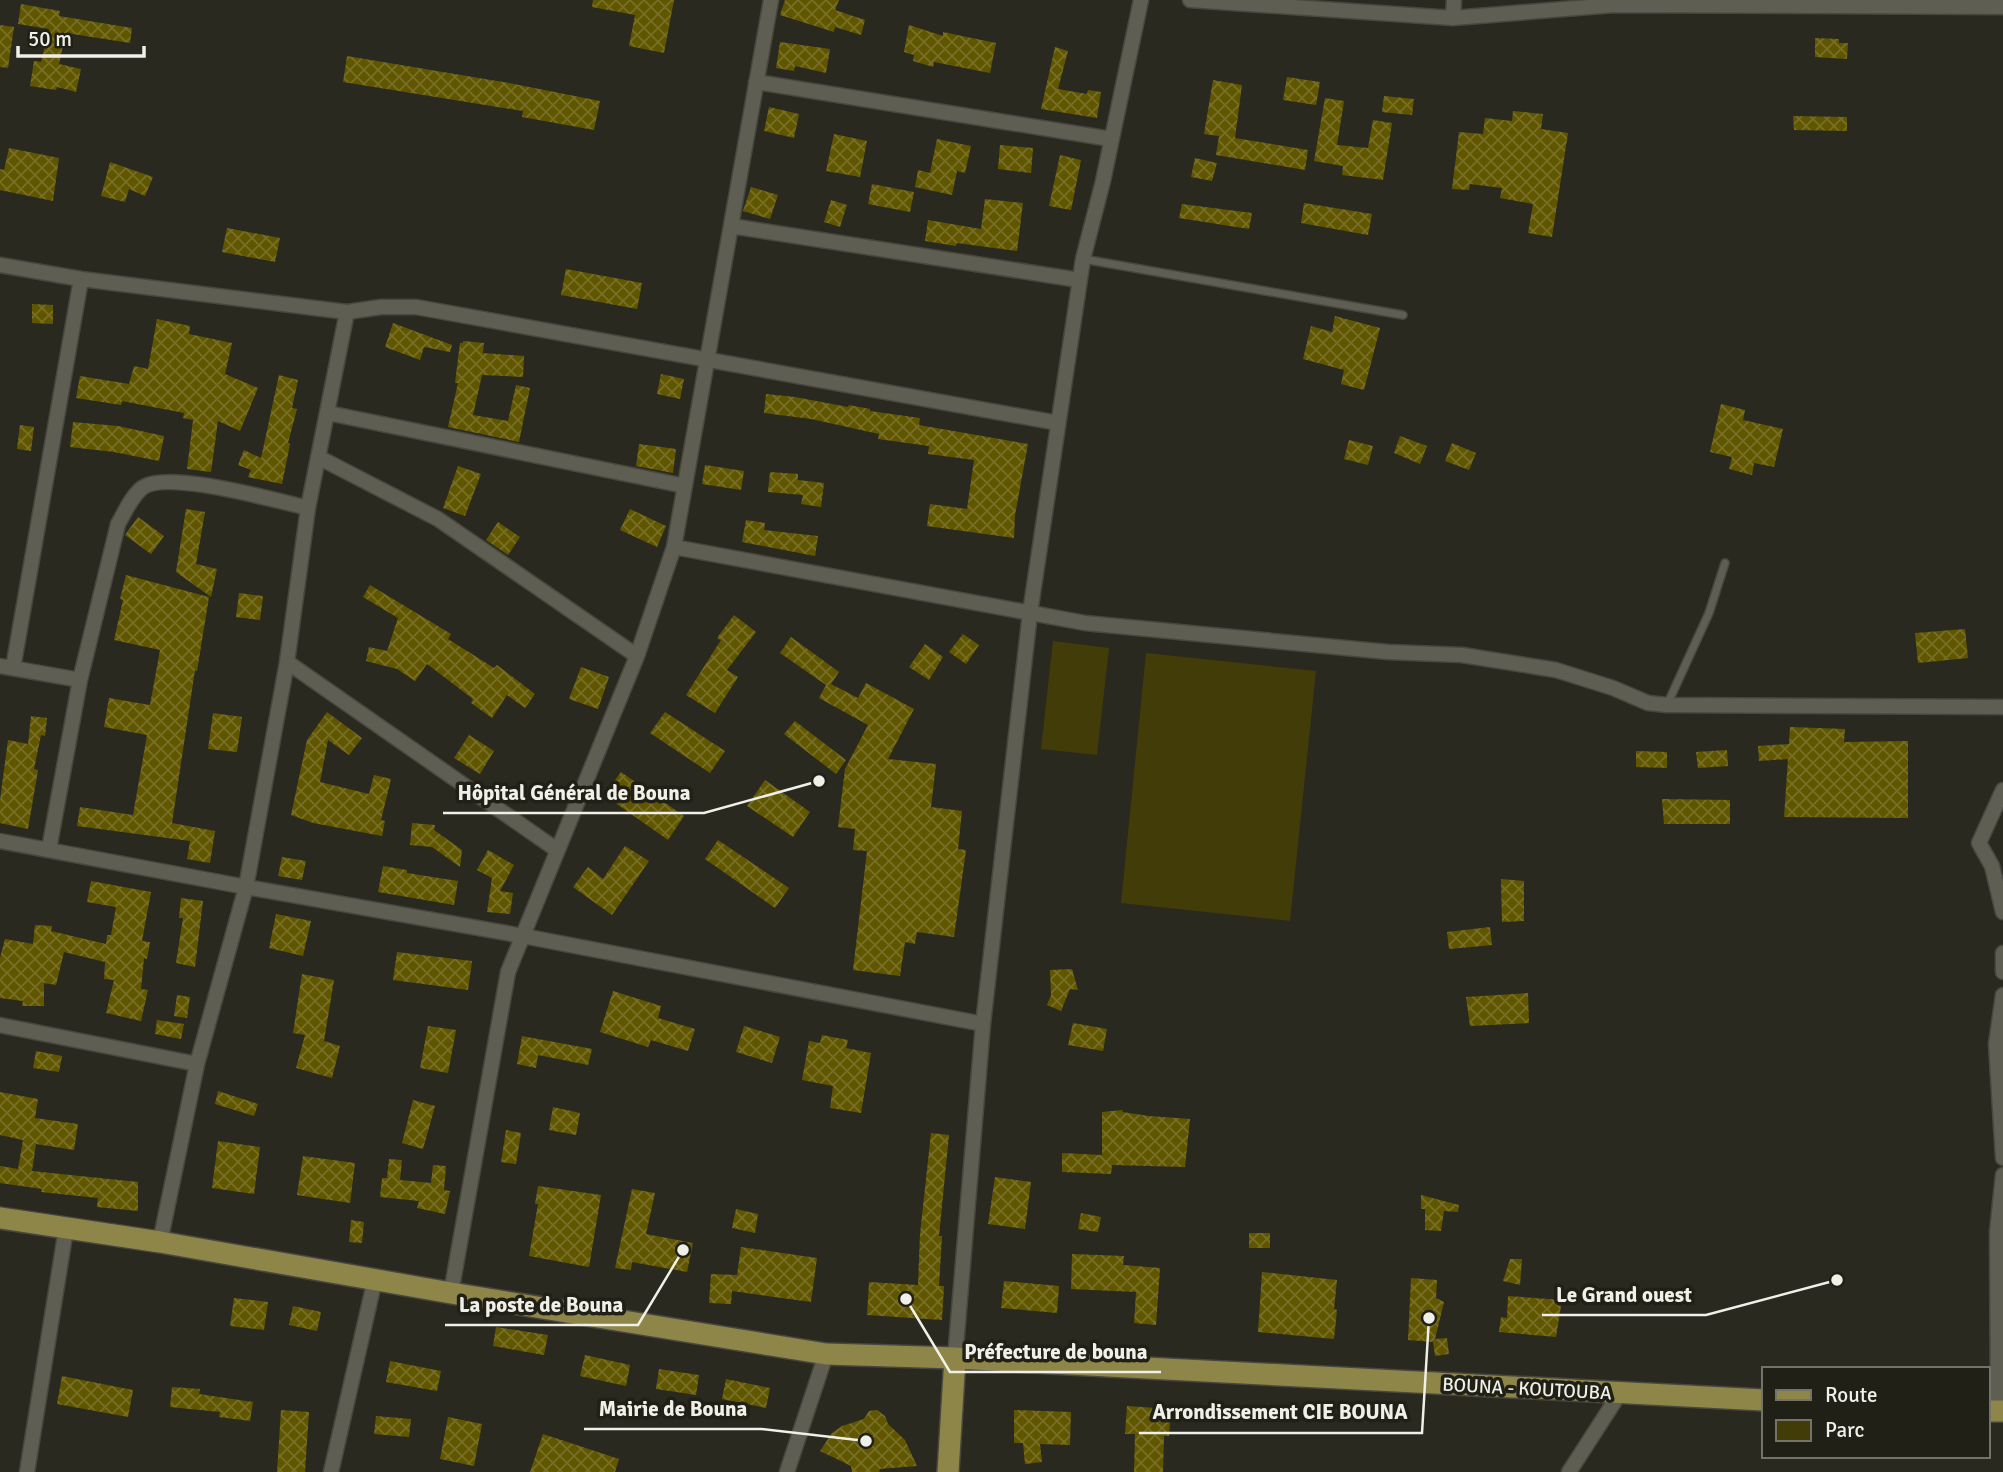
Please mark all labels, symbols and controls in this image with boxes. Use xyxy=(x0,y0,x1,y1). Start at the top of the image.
scale bar xyxy=(18,14,144,58)
text: 50 m xyxy=(28,26,72,52)
callout: Hôpital Général de Bouna xyxy=(443,771,704,813)
text: Hôpital Général de Bouna xyxy=(458,780,691,806)
callout: Le Grand ouest xyxy=(1542,1273,1706,1315)
text: Le Grand ouest xyxy=(1556,1282,1692,1308)
callout: La poste de Bouna xyxy=(445,1283,638,1325)
text: La poste de Bouna xyxy=(459,1292,624,1318)
callout: Préfecture de bouna xyxy=(950,1330,1161,1372)
text: Préfecture de bouna xyxy=(964,1339,1148,1365)
legend xyxy=(1762,1367,1989,1458)
street label: BOUNA - KOUTOUBA xyxy=(1442,1373,1613,1405)
text: Route xyxy=(1825,1382,1877,1408)
callout: Mairie de Bouna xyxy=(584,1387,761,1429)
callout: Arrondissement CIE BOUNA xyxy=(1139,1391,1422,1433)
text: Mairie de Bouna xyxy=(599,1396,748,1422)
text: Arrondissement CIE BOUNA xyxy=(1152,1399,1408,1425)
text: Parc xyxy=(1825,1417,1864,1443)

